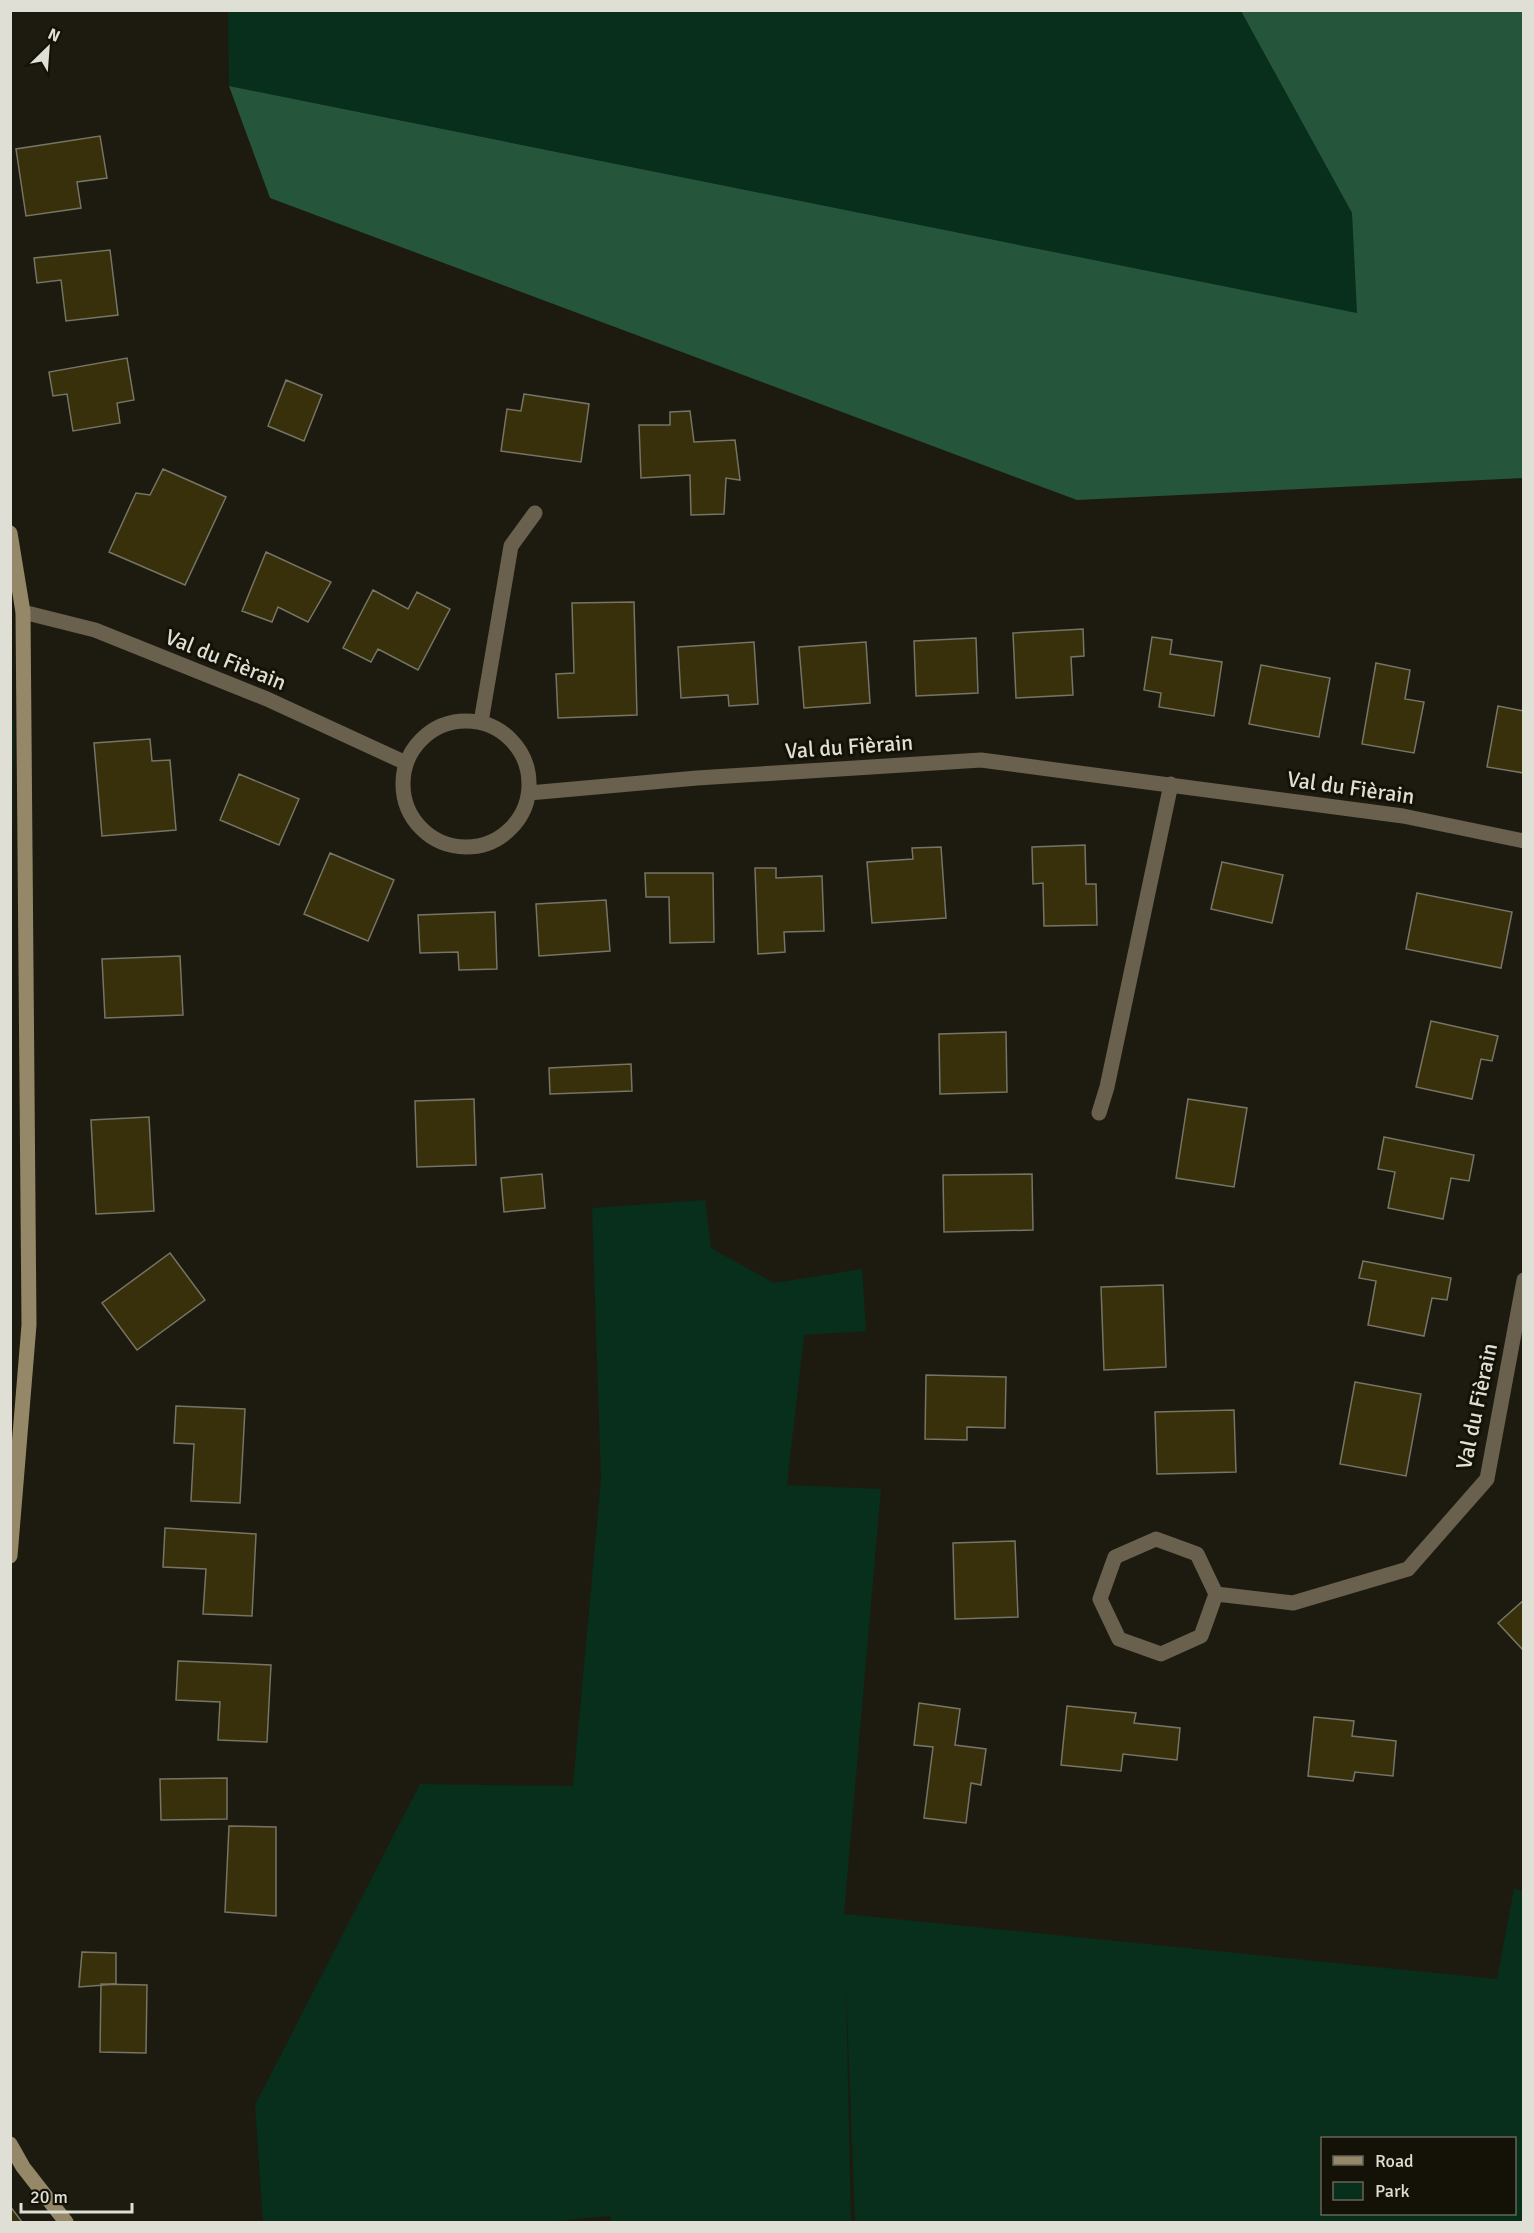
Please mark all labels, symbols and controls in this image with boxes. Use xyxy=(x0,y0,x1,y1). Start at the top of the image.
north arrow xyxy=(18,18,78,78)
text: N xyxy=(45,24,63,47)
street label: Val du Fièrain xyxy=(161,623,290,696)
street label: Val du Fièrain xyxy=(784,729,914,764)
street label: Val du Fièrain xyxy=(1286,765,1416,810)
street label: Val du Fièrain xyxy=(1450,1341,1503,1472)
legend xyxy=(1321,2137,1516,2215)
text: Road xyxy=(1375,2150,1414,2172)
scale bar xyxy=(21,2176,132,2214)
text: Park xyxy=(1375,2180,1410,2202)
text: 20 m xyxy=(30,2186,68,2208)

